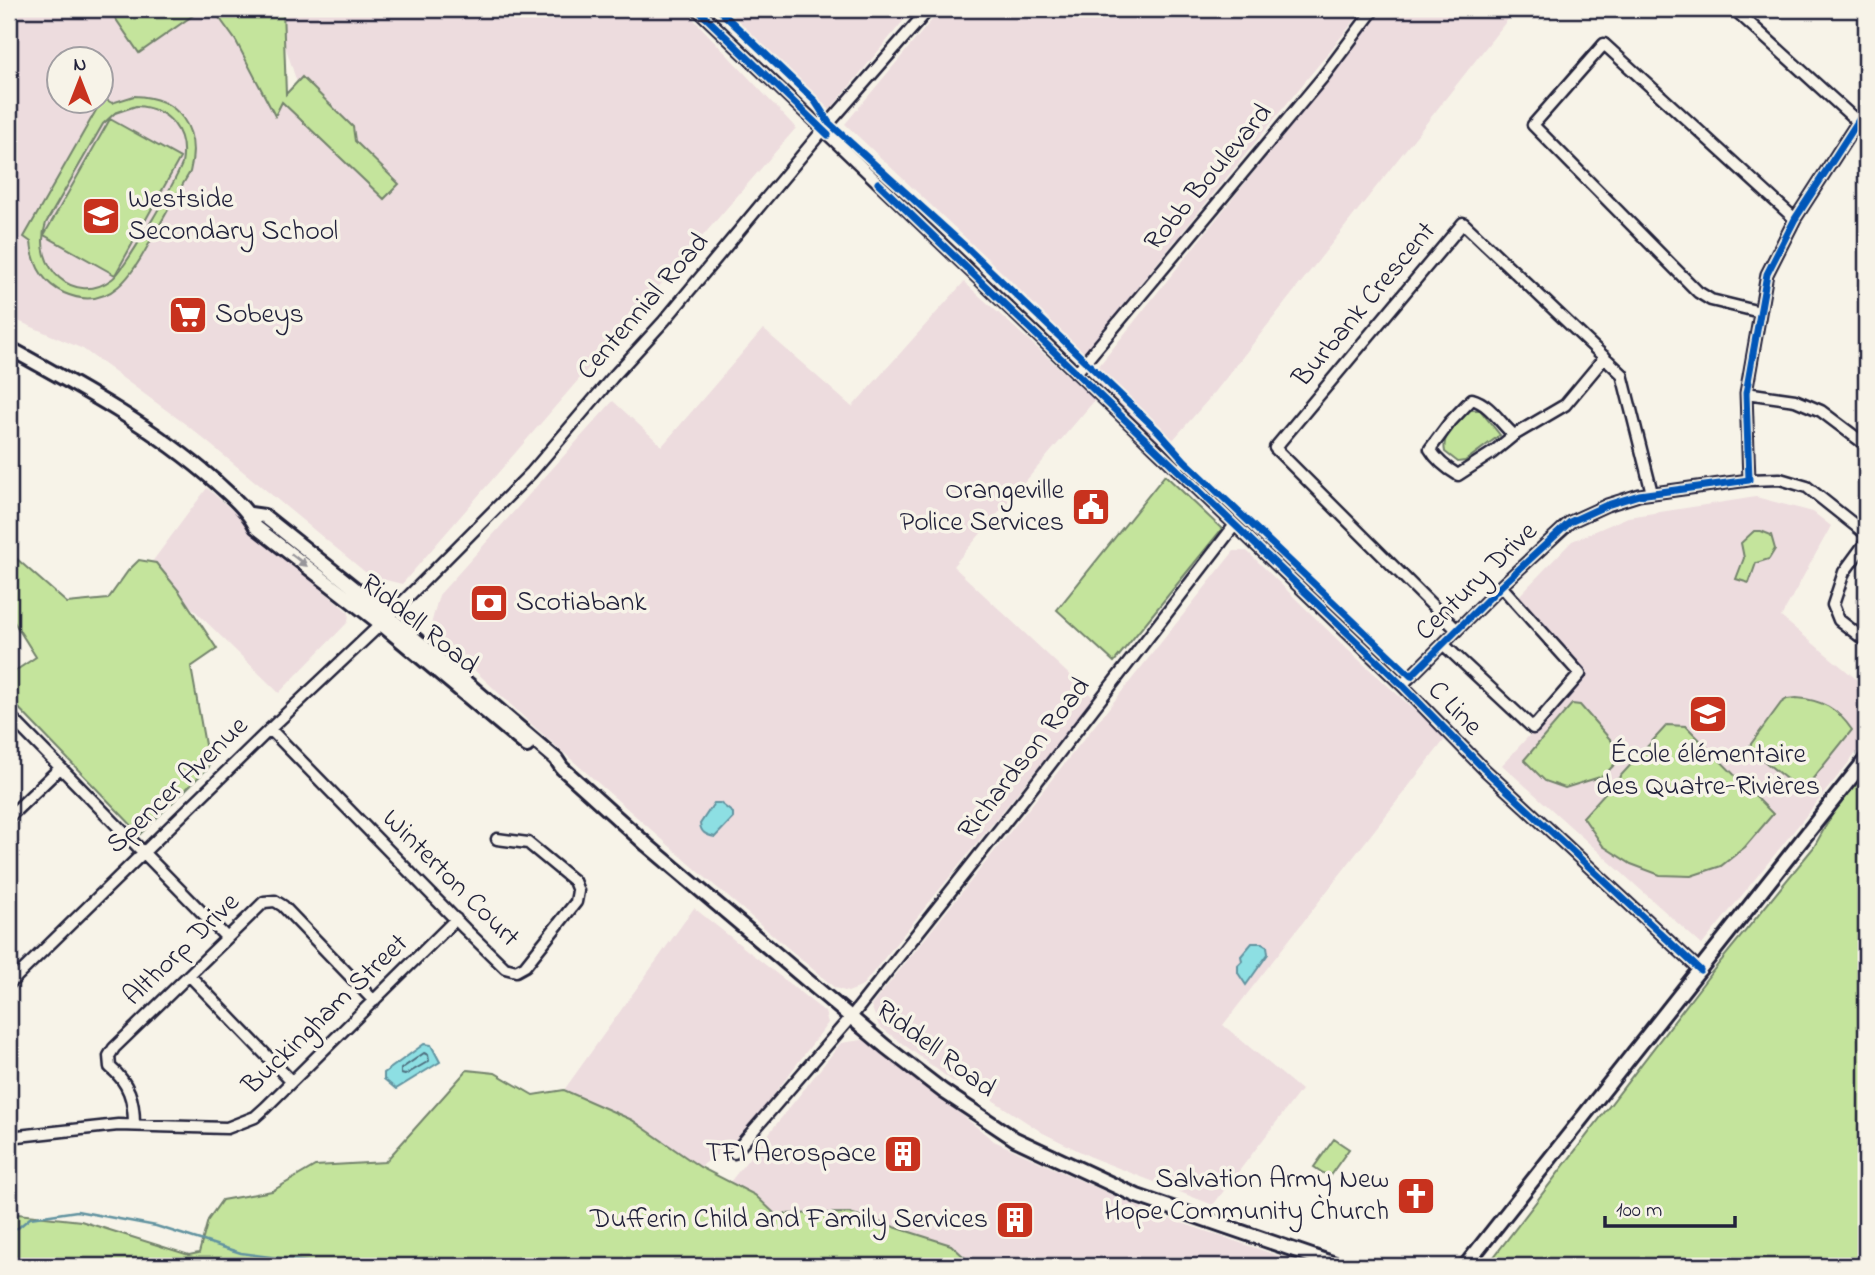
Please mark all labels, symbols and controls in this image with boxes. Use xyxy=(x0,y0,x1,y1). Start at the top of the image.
north arrow xyxy=(46,46,116,116)
text: N xyxy=(74,52,87,79)
street label: Robb Boulevard xyxy=(1135,95,1283,261)
place label: Westside Secondary School xyxy=(128,180,338,253)
school or university icon: Westside Secondary School xyxy=(80,195,122,237)
street label: Burbank Crescent xyxy=(1283,213,1447,398)
street label: Centennial Road xyxy=(568,224,720,390)
supermarket icon: Sobeys xyxy=(167,294,209,336)
place label: Sobeys xyxy=(215,295,304,336)
place label: Orangeville Police Services xyxy=(900,471,1064,544)
public building icon: Orangeville Police Services xyxy=(1070,486,1112,528)
street label: Century Drive xyxy=(1406,512,1548,651)
one-way arrow xyxy=(290,553,308,567)
street label: Riddell Road xyxy=(351,564,487,686)
bank icon: Scotiabank xyxy=(468,582,510,624)
place label: Scotiabank xyxy=(516,583,647,624)
street label: Richardson Road xyxy=(948,669,1102,849)
street label: C Line xyxy=(1417,672,1491,747)
school or university icon: École élémentaire des Quatre-Rivières xyxy=(1687,693,1729,735)
street label: Spencer Avenue xyxy=(98,707,259,865)
place label: École élémentaire des Quatre-Rivières xyxy=(1596,735,1820,808)
street label: Winterton Court xyxy=(371,800,529,958)
street label: Althorp Drive xyxy=(114,883,250,1016)
street label: Buckingham Street xyxy=(233,925,418,1106)
street label: Riddell Road xyxy=(866,991,1004,1109)
building icon: TFI Aerospace xyxy=(882,1133,924,1175)
place label: TFI Aerospace xyxy=(706,1134,876,1175)
place label: Salvation Army New Hope Community Church xyxy=(1104,1160,1389,1233)
church icon: Salvation Army New Hope Community Church xyxy=(1395,1175,1437,1217)
scale bar xyxy=(1605,1184,1735,1228)
text: 100 m xyxy=(1616,1196,1662,1226)
building icon: Dufferin Child and Family Services xyxy=(994,1199,1036,1241)
place label: Dufferin Child and Family Services xyxy=(589,1200,988,1241)

